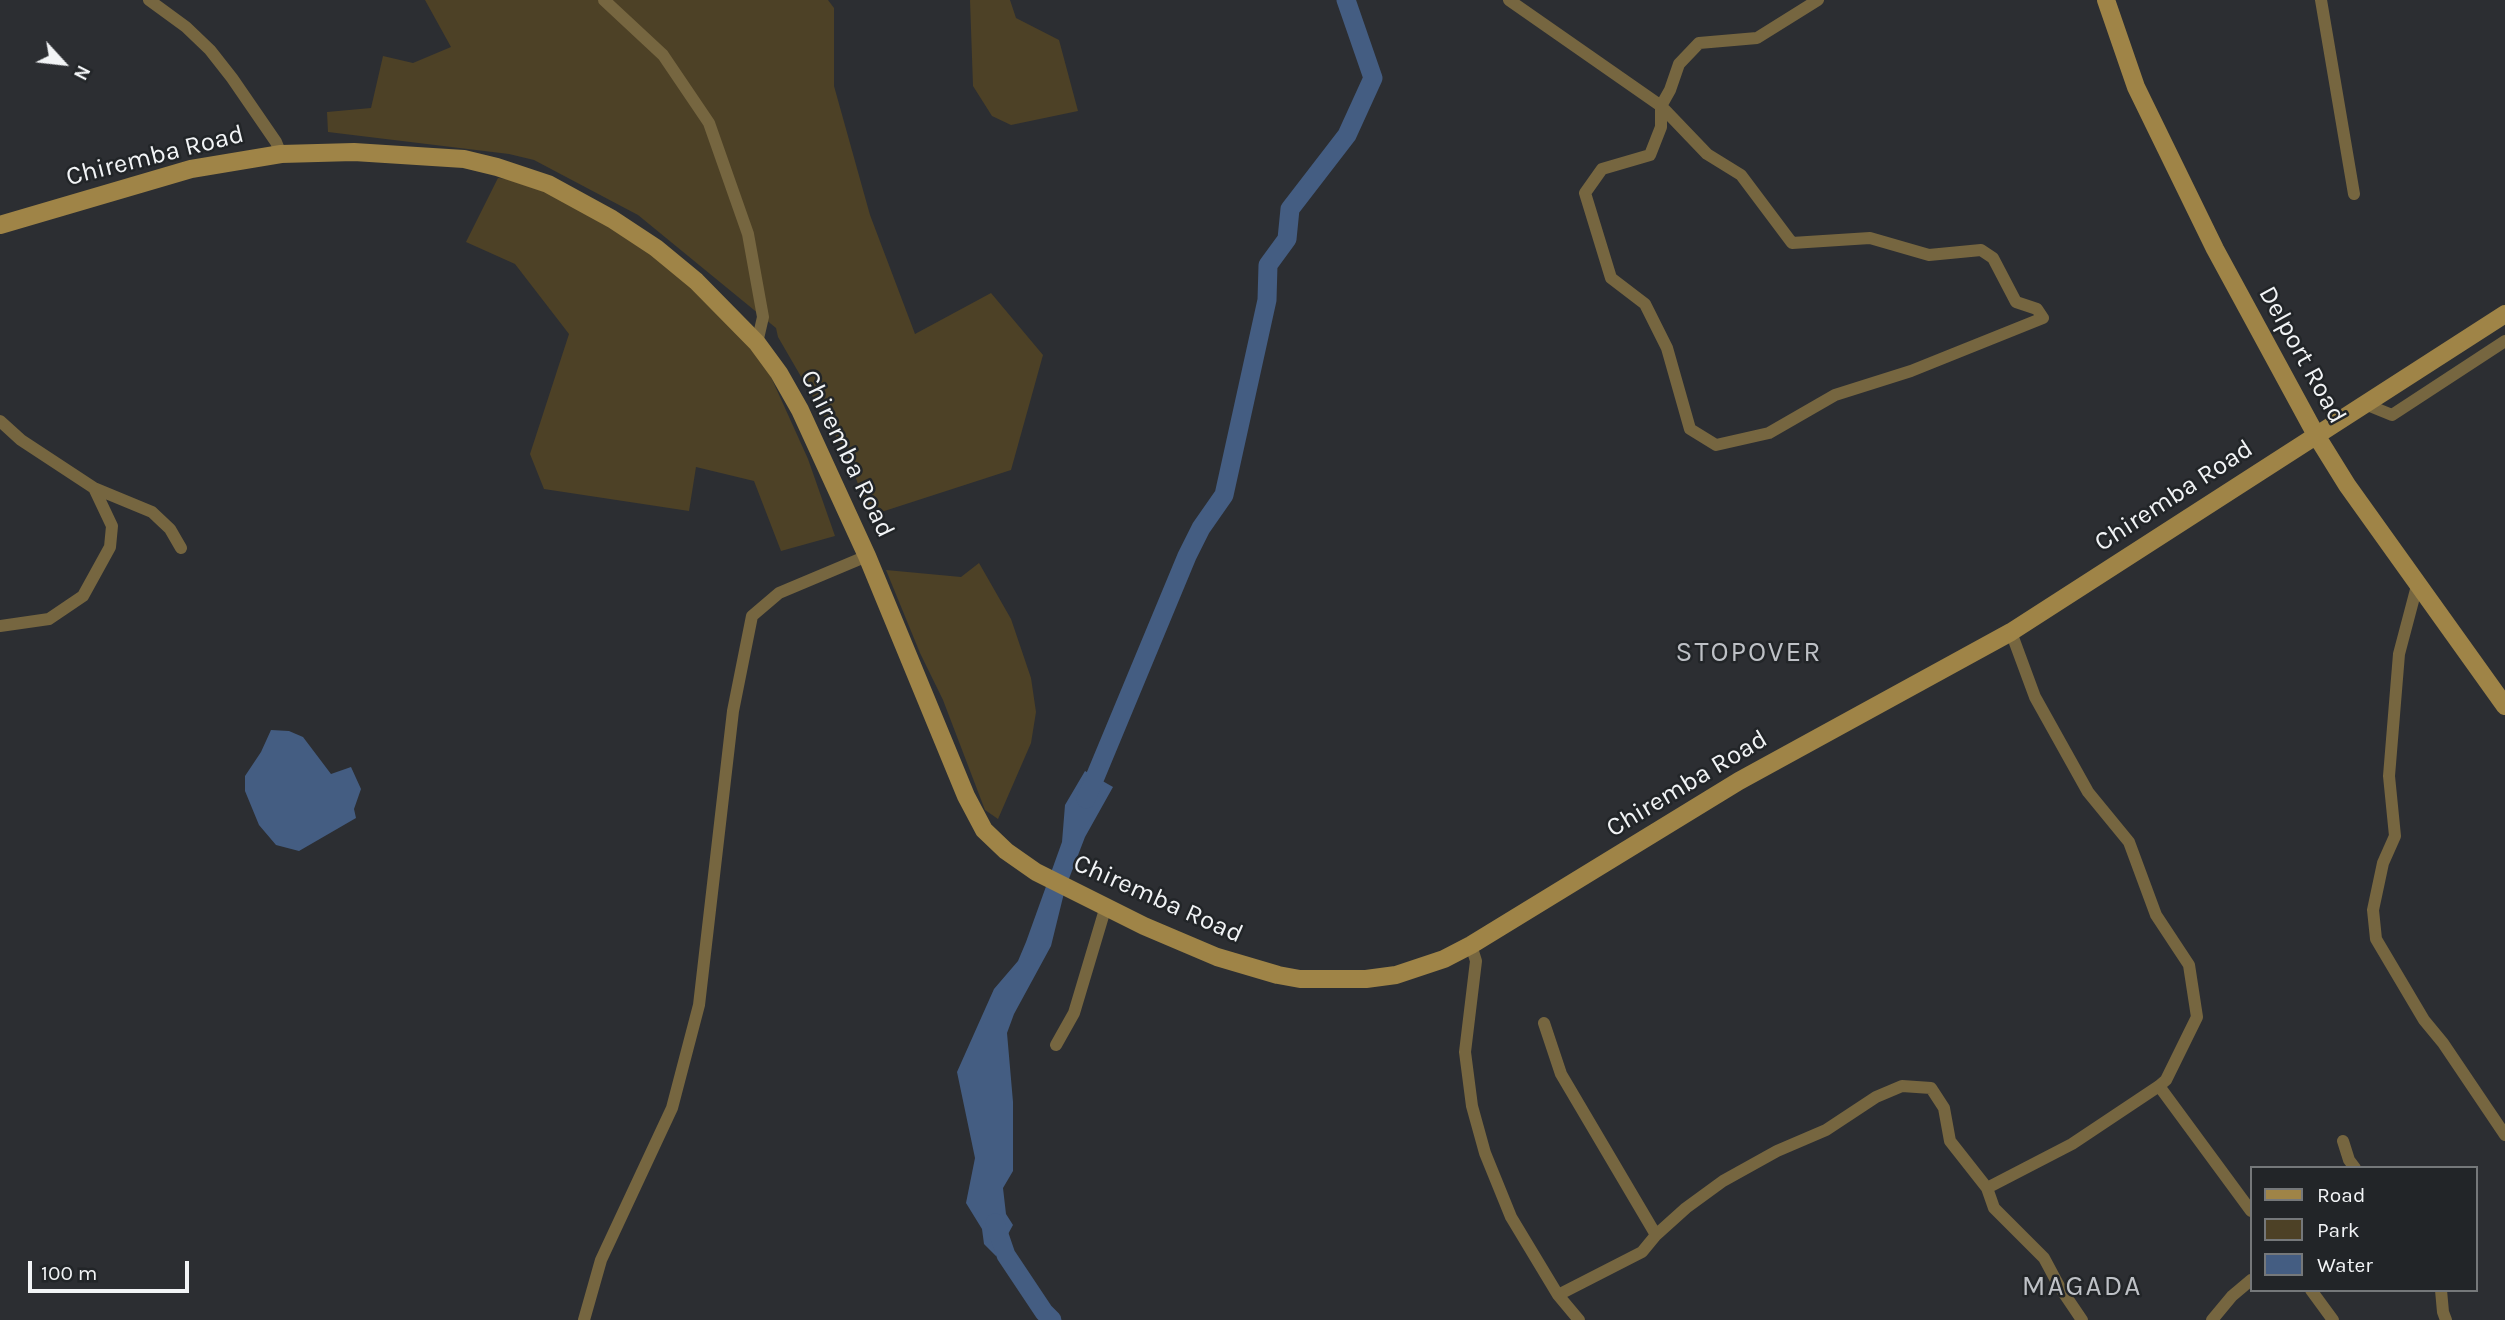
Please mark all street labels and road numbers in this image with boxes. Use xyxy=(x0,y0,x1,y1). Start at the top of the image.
street label: Chiremba Road xyxy=(63,119,247,193)
street label: Delport Road xyxy=(2251,281,2353,429)
street label: Chiremba Road xyxy=(793,365,901,543)
street label: Chiremba Road xyxy=(2089,433,2259,559)
street label: Chiremba Road xyxy=(1601,724,1773,844)
street label: Chiremba Road xyxy=(1068,848,1248,950)

